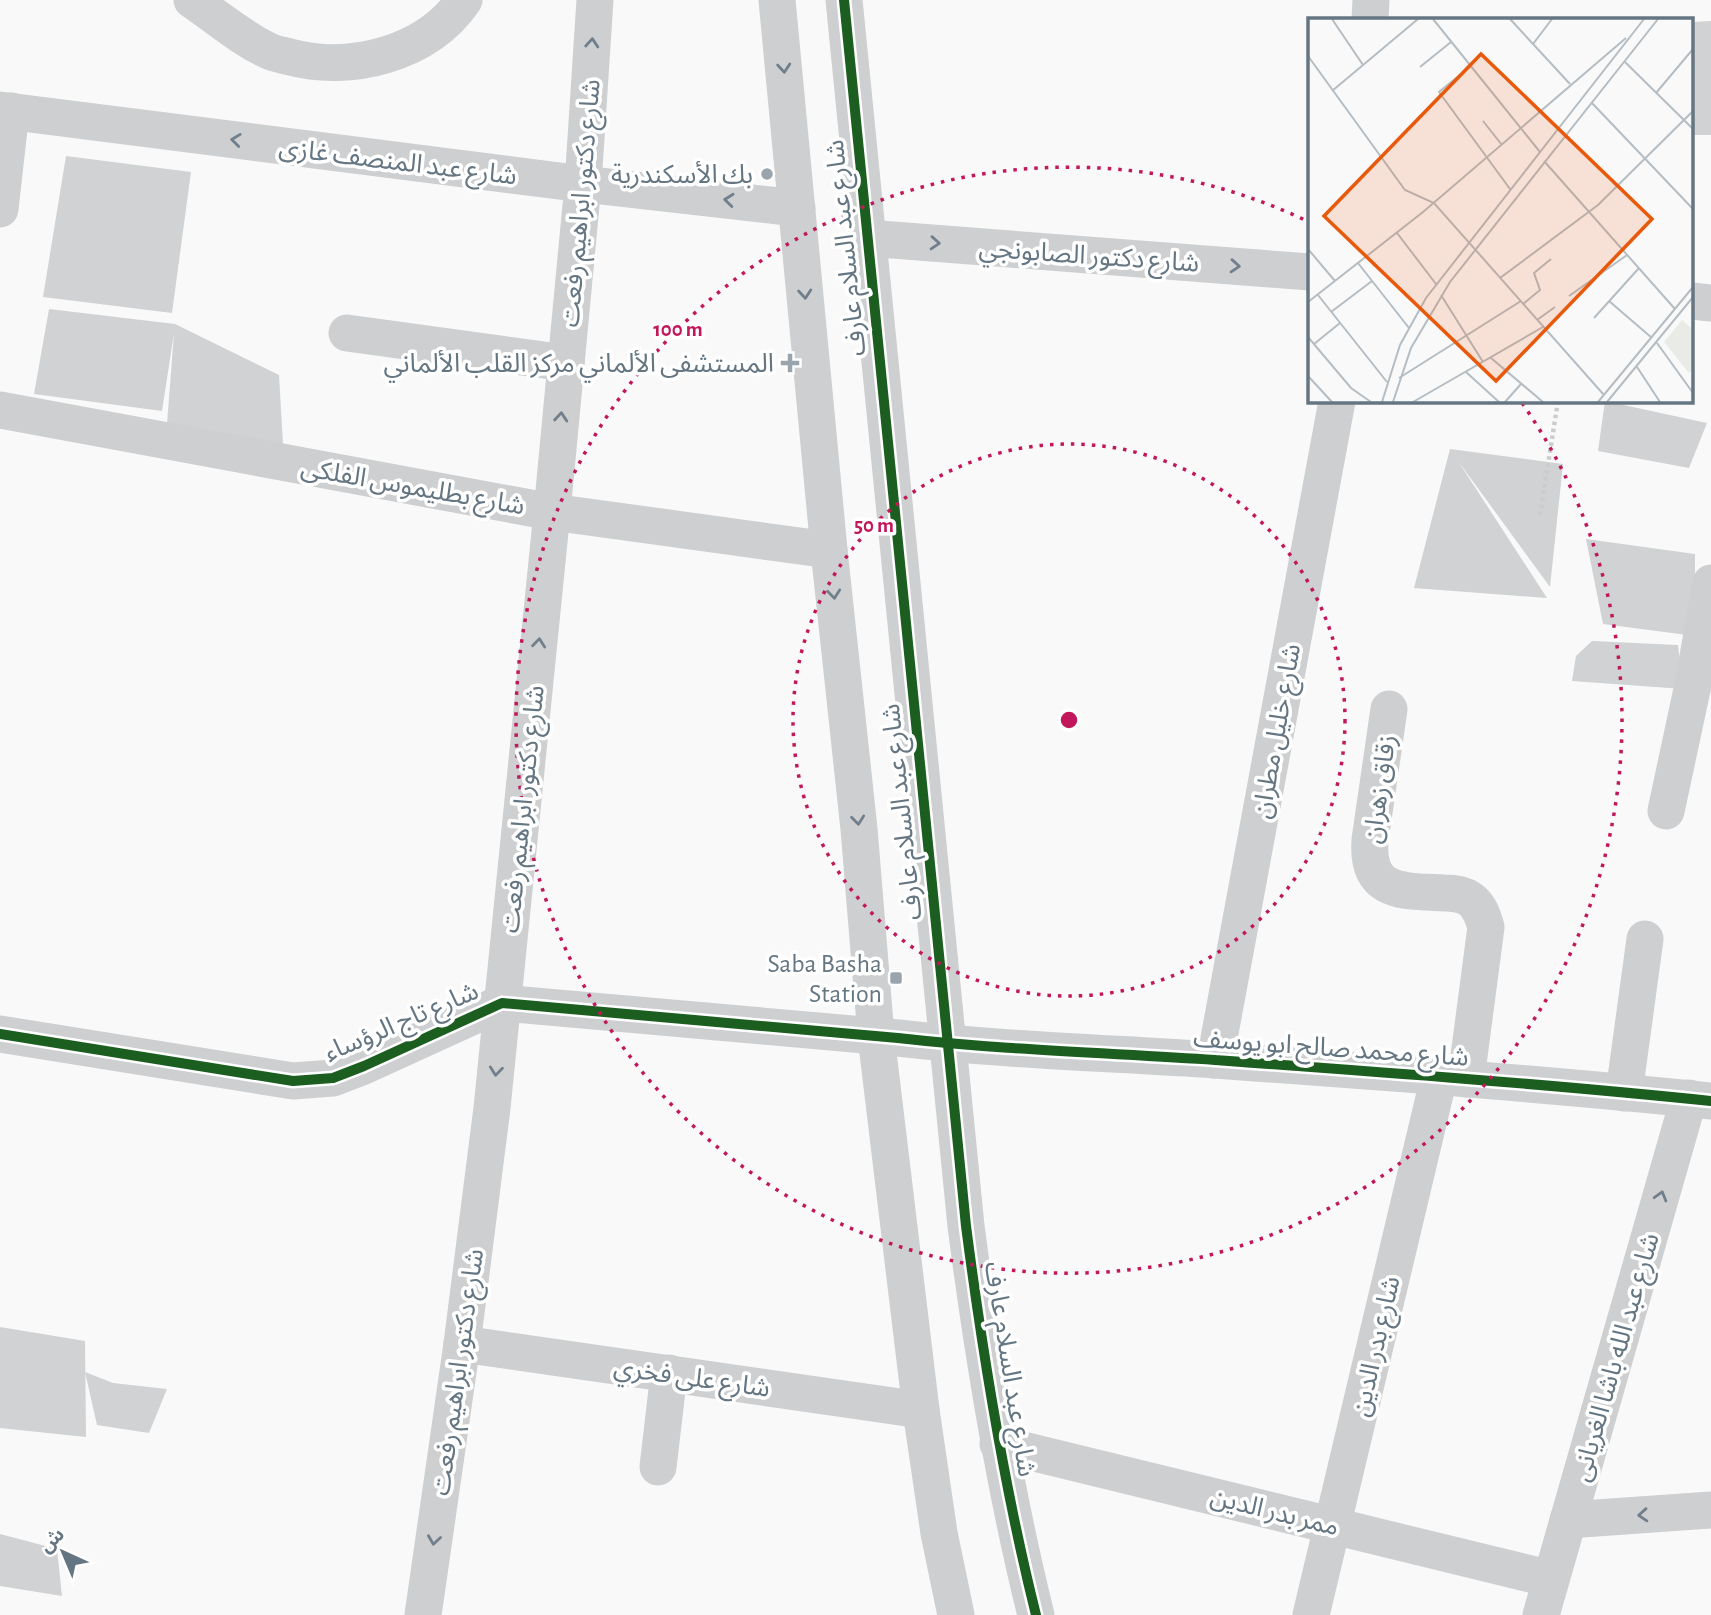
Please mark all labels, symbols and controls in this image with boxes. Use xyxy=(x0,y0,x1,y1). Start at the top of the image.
inset map xyxy=(1308,18,1694,402)
one-way arrow xyxy=(585,38,600,49)
one-way arrow xyxy=(776,63,791,74)
street label: شارع دكتور ابراهيم رفعت xyxy=(557,78,611,329)
one-way arrow xyxy=(230,133,242,148)
street label: شارع عبد المنصف غازى xyxy=(277,134,518,194)
street label: شارع عبد السلام عارف xyxy=(822,138,876,357)
place label: بك الأسكندرية xyxy=(611,160,753,189)
marker: بك الأسكندرية xyxy=(759,166,775,182)
one-way arrow xyxy=(723,193,735,208)
one-way arrow xyxy=(930,235,941,250)
street label: شارع دكتور الصابونجي xyxy=(977,235,1200,283)
one-way arrow xyxy=(1230,258,1241,273)
one-way arrow xyxy=(797,289,812,300)
text: 100 m xyxy=(653,319,703,340)
place label: المستشفى الألماني مركز القلب الألماني xyxy=(383,349,774,383)
marker: المستشفى الألماني مركز القلب الألماني xyxy=(780,353,800,373)
one-way arrow xyxy=(553,411,568,422)
street label: شارع بطليموس الفلكى xyxy=(298,454,527,524)
text: 50 m xyxy=(854,515,894,536)
one-way arrow xyxy=(826,588,841,600)
one-way arrow xyxy=(531,637,546,648)
street label: شارع خليل مطران xyxy=(1249,642,1310,821)
street label: شارع دكتور ابراهيم رفعت xyxy=(497,684,555,935)
street label: شارع عبد السلام عارف xyxy=(878,702,932,921)
centre of rings xyxy=(1057,708,1081,732)
street label: زقاق زهران xyxy=(1360,733,1401,845)
one-way arrow xyxy=(851,814,866,826)
place label: Saba Basha Station xyxy=(767,951,882,1007)
marker: Saba Basha Station xyxy=(888,970,904,986)
street label: شارع تاج الرؤساء xyxy=(320,978,484,1071)
street label: شارع محمد صالح ابو يوسف xyxy=(1192,1025,1470,1077)
one-way arrow xyxy=(489,1066,504,1077)
one-way arrow xyxy=(1653,1190,1667,1202)
street label: شارع عبد الله باشا الغريانى xyxy=(1568,1230,1669,1486)
street label: شارع دكتور ابراهيم رفعت xyxy=(428,1247,494,1498)
street label: شارع عبد السلام عارف xyxy=(974,1260,1040,1480)
street label: شارع بدر الدين xyxy=(1347,1274,1410,1420)
street label: شارع على فخري xyxy=(611,1354,772,1408)
street label: ممر بدر الدين xyxy=(1208,1483,1342,1541)
one-way arrow xyxy=(1637,1507,1648,1522)
north arrow xyxy=(28,1517,98,1587)
text: ش xyxy=(36,1525,68,1557)
one-way arrow xyxy=(427,1534,442,1546)

